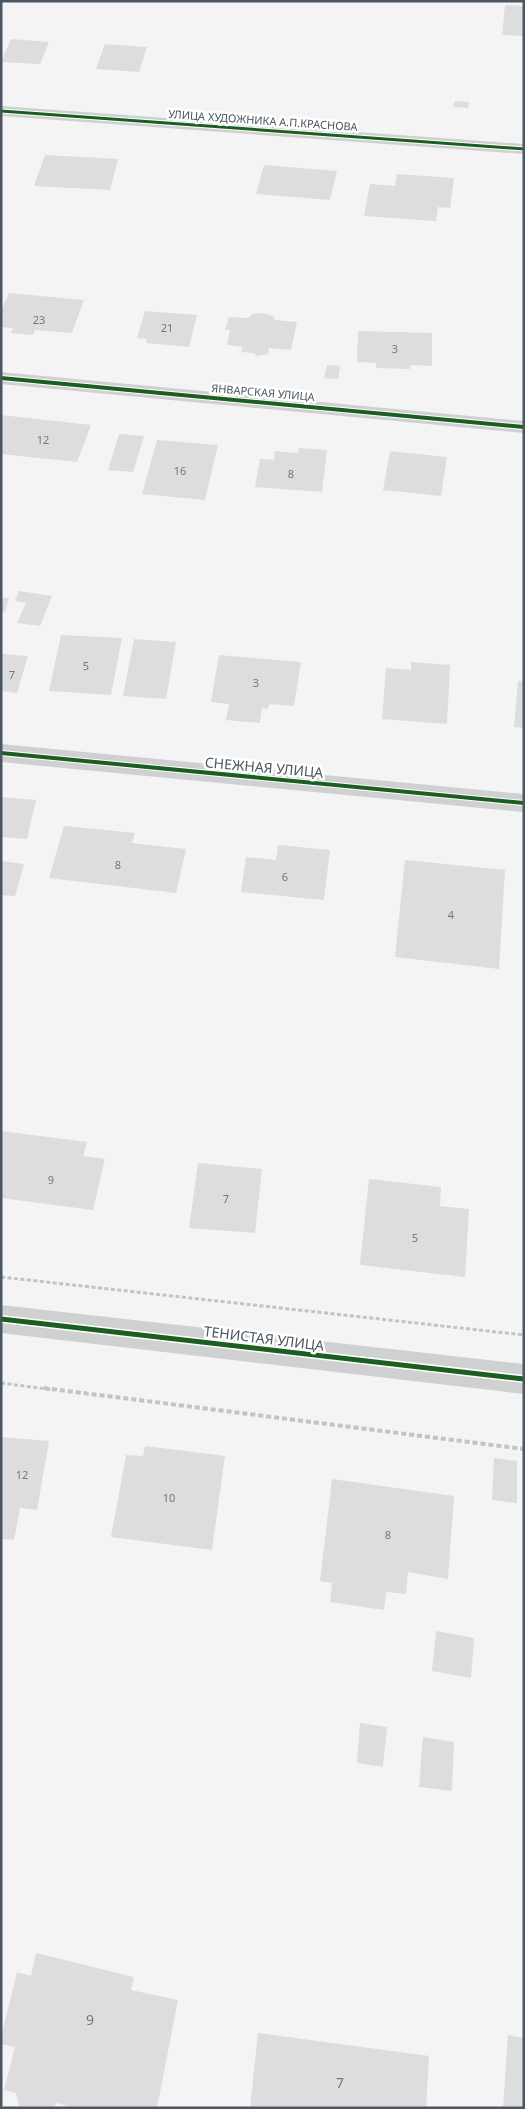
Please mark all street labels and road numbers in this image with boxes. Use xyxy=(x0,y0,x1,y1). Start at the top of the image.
street label: УЛИЦА ХУДОЖНИКА А.П.КРАСНОВА xyxy=(168,106,359,134)
street label: ЯНВАРСКАЯ УЛИЦА xyxy=(211,380,316,404)
street label: СНЕЖНАЯ УЛИЦА xyxy=(204,752,324,782)
street label: ТЕНИСТАЯ УЛИЦА xyxy=(203,1321,325,1355)

